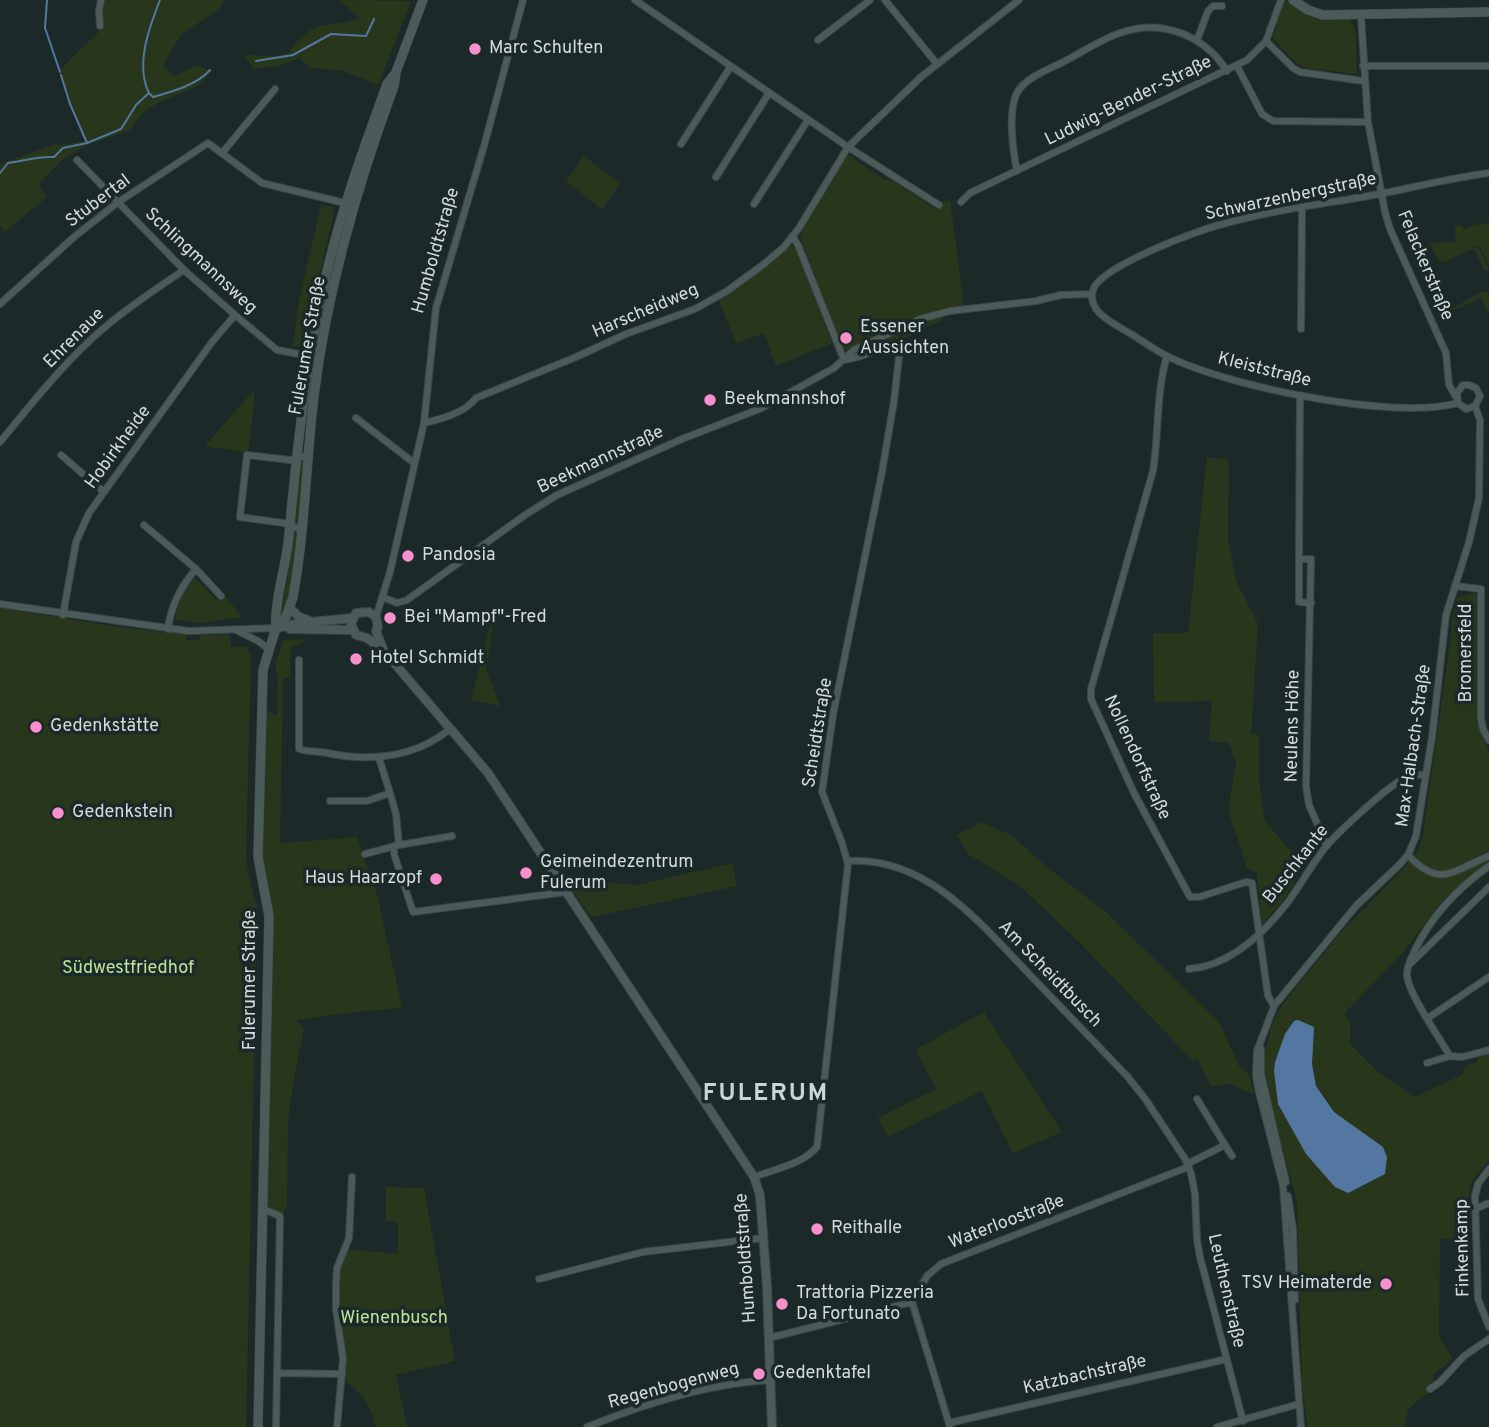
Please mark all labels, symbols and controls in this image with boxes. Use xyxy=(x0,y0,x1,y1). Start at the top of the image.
place label: Marc Schulten xyxy=(489,38,603,60)
marker: Marc Schulten xyxy=(467,41,483,57)
street label: Ludwig-Bender-Straße xyxy=(1042,52,1216,152)
street label: Schwarzenbergstraße xyxy=(1203,169,1379,227)
street label: Stubertal xyxy=(62,171,136,233)
street label: Humboldtstraße xyxy=(409,185,465,317)
street label: Schlingmannsweg xyxy=(139,204,261,320)
street label: Felackerstraße xyxy=(1391,208,1457,324)
street label: Fulerumer Straße xyxy=(286,275,332,417)
street label: Harscheidweg xyxy=(590,280,702,344)
street label: Ehrenaue xyxy=(40,304,110,374)
place label: Essener Aussichten xyxy=(860,317,949,360)
marker: Essener Aussichten xyxy=(838,330,854,346)
street label: Kleiststraße xyxy=(1215,349,1313,393)
place label: Beekmannshof xyxy=(724,389,846,411)
marker: Beekmannshof xyxy=(702,392,718,408)
street label: Hobirkheide xyxy=(81,402,157,494)
street label: Beekmannstraße xyxy=(534,422,668,500)
place label: Pandosia xyxy=(422,545,496,567)
marker: Pandosia xyxy=(400,548,416,564)
street label: Bromersfeld xyxy=(1456,604,1478,702)
place label: Bei "Mampf"-Fred xyxy=(404,607,547,629)
marker: Bei "Mampf"-Fred xyxy=(382,610,398,626)
place label: Hotel Schmidt xyxy=(370,648,484,670)
marker: Hotel Schmidt xyxy=(348,651,364,667)
street label: Max-Halbach-Straße xyxy=(1393,663,1437,829)
street label: Neulens Höhe xyxy=(1282,669,1306,783)
street label: Scheidtstraße xyxy=(800,677,838,789)
street label: Nollendorfstraße xyxy=(1098,692,1174,824)
place label: Gedenkstätte xyxy=(50,716,159,738)
marker: Gedenkstätte xyxy=(28,719,44,735)
place label: Gedenkstein xyxy=(72,802,173,824)
marker: Gedenkstein xyxy=(50,805,66,821)
street label: Buschkante xyxy=(1259,821,1335,909)
place label: Geimeindezentrum Fulerum xyxy=(540,852,693,894)
marker: Geimeindezentrum Fulerum xyxy=(518,865,534,881)
place label: Haus Haarzopf xyxy=(305,868,422,890)
marker: Haus Haarzopf xyxy=(428,871,444,887)
street label: Fulerumer Straße xyxy=(240,910,262,1050)
street label: Am Scheidtbusch xyxy=(993,917,1105,1033)
park label: Südwestfriedhof xyxy=(62,958,194,980)
district label: FULERUM xyxy=(704,1081,828,1109)
street label: Waterloostraße xyxy=(946,1191,1068,1255)
street label: Humboldtstraße xyxy=(732,1192,762,1324)
street label: Finkenkamp xyxy=(1452,1199,1476,1297)
place label: Reithalle xyxy=(831,1218,902,1240)
marker: Reithalle xyxy=(809,1221,825,1237)
street label: Leuthenstraße xyxy=(1201,1232,1249,1350)
place label: TSV Heimaterde xyxy=(1241,1273,1372,1295)
marker: TSV Heimaterde xyxy=(1378,1276,1394,1292)
place label: Trattoria Pizzeria Da Fortunato xyxy=(796,1283,934,1326)
marker: Trattoria Pizzeria Da Fortunato xyxy=(774,1296,790,1312)
park label: Wienenbusch xyxy=(340,1308,448,1330)
street label: Katzbachstraße xyxy=(1021,1351,1149,1401)
street label: Regenbogenweg xyxy=(606,1359,742,1415)
place label: Gedenktafel xyxy=(773,1363,871,1385)
marker: Gedenktafel xyxy=(751,1366,767,1382)

